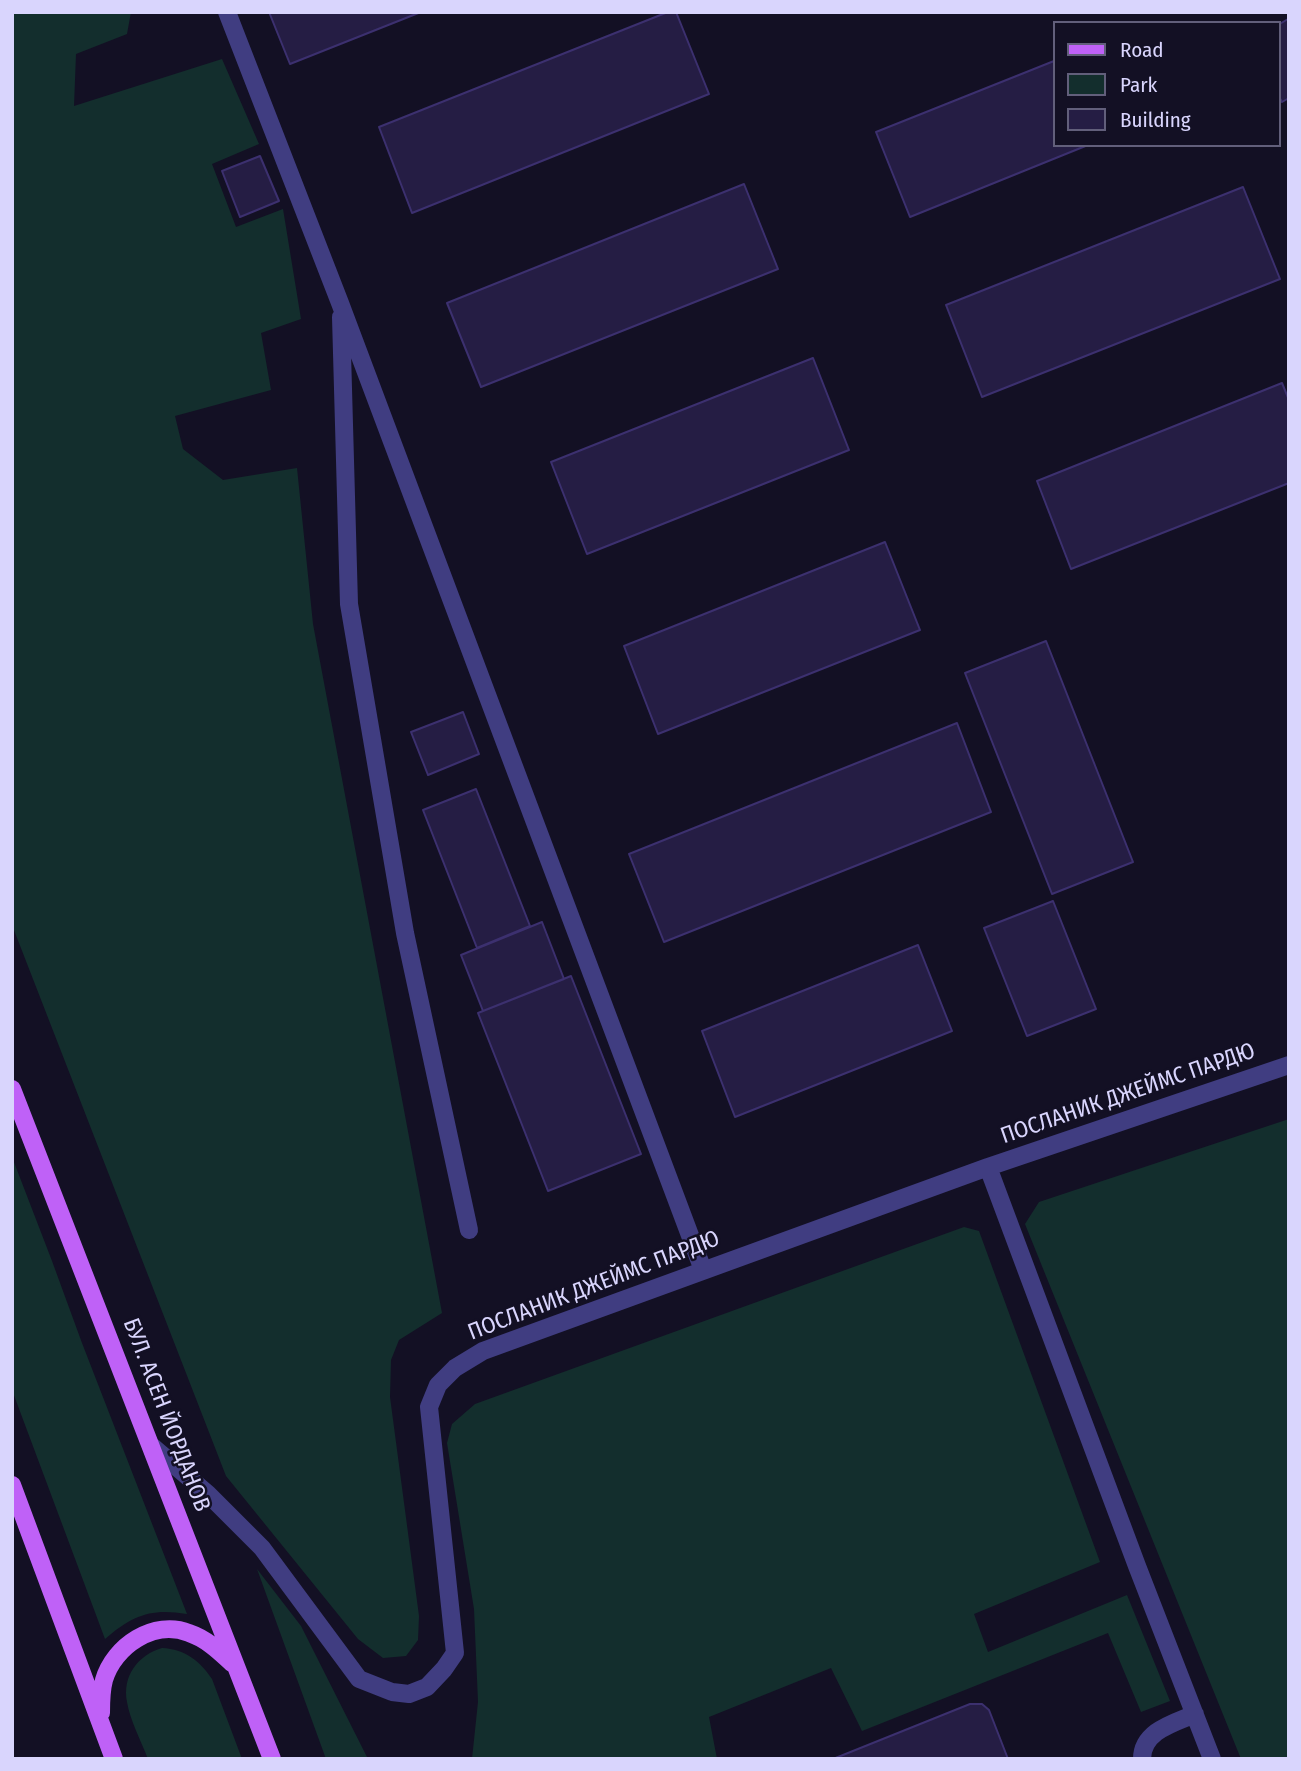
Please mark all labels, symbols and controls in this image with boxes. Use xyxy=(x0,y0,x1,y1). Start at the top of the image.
legend xyxy=(1052,21,1280,147)
text: Road xyxy=(1120,37,1164,63)
text: Park xyxy=(1120,72,1157,98)
text: Building xyxy=(1120,107,1191,133)
street label: ПОСЛАНИК ДЖЕЙМС ПАРДЮ xyxy=(997,1037,1259,1151)
street label: ПОСЛАНИК ДЖЕЙМС ПАРДЮ xyxy=(464,1225,724,1347)
street label: БУЛ. АСЕН ЙОРДАНОВ xyxy=(116,1314,216,1516)

